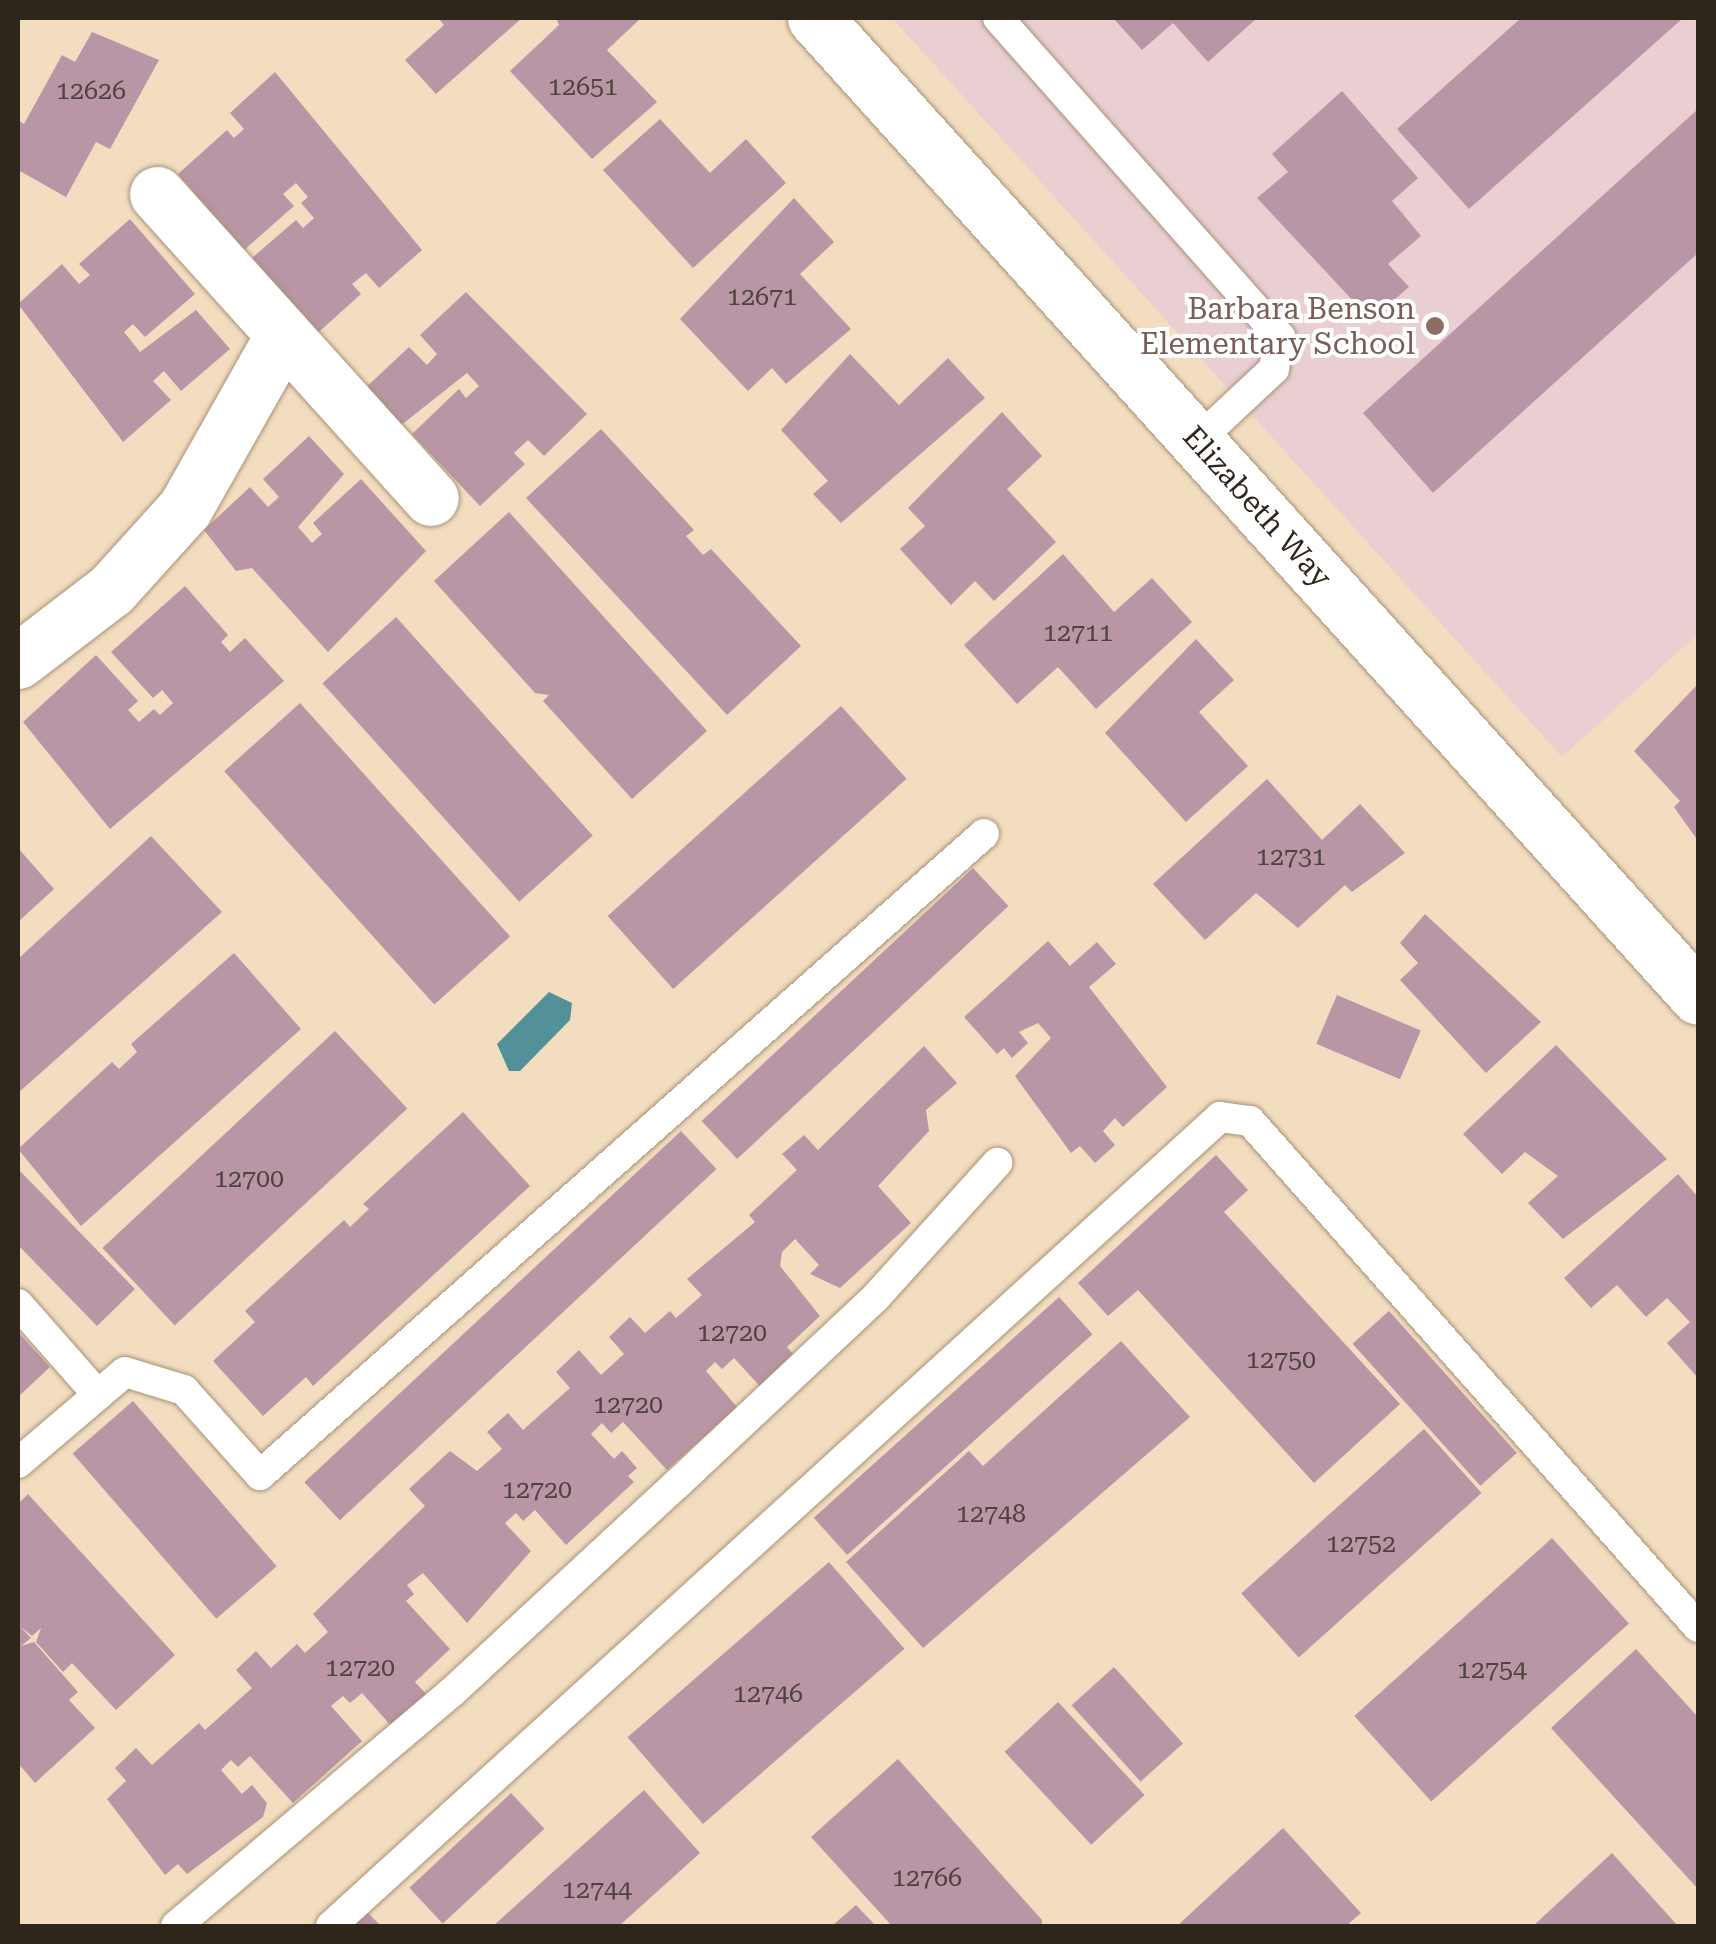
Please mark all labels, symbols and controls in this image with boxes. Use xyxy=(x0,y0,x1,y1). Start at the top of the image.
house number: 12651 xyxy=(548,72,618,102)
house number: 12626 xyxy=(56,76,126,106)
house number: 12671 xyxy=(727,282,797,312)
place label: Barbara Benson Elementary School xyxy=(1140,291,1415,362)
marker: Barbara Benson Elementary School xyxy=(1424,315,1446,337)
street label: Elizabeth Way xyxy=(1175,419,1339,595)
house number: 12711 xyxy=(1043,618,1113,648)
house number: 12731 xyxy=(1256,842,1326,872)
house number: 12700 xyxy=(214,1164,284,1194)
house number: 12720 xyxy=(697,1318,767,1348)
house number: 12750 xyxy=(1246,1345,1316,1375)
house number: 12720 xyxy=(593,1390,663,1420)
house number: 12720 xyxy=(502,1475,572,1505)
house number: 12748 xyxy=(956,1499,1026,1529)
house number: 12752 xyxy=(1326,1529,1396,1559)
house number: 12720 xyxy=(325,1653,395,1683)
house number: 12754 xyxy=(1457,1655,1527,1685)
house number: 12746 xyxy=(733,1679,803,1709)
house number: 12766 xyxy=(892,1863,962,1893)
house number: 12744 xyxy=(562,1875,632,1905)

